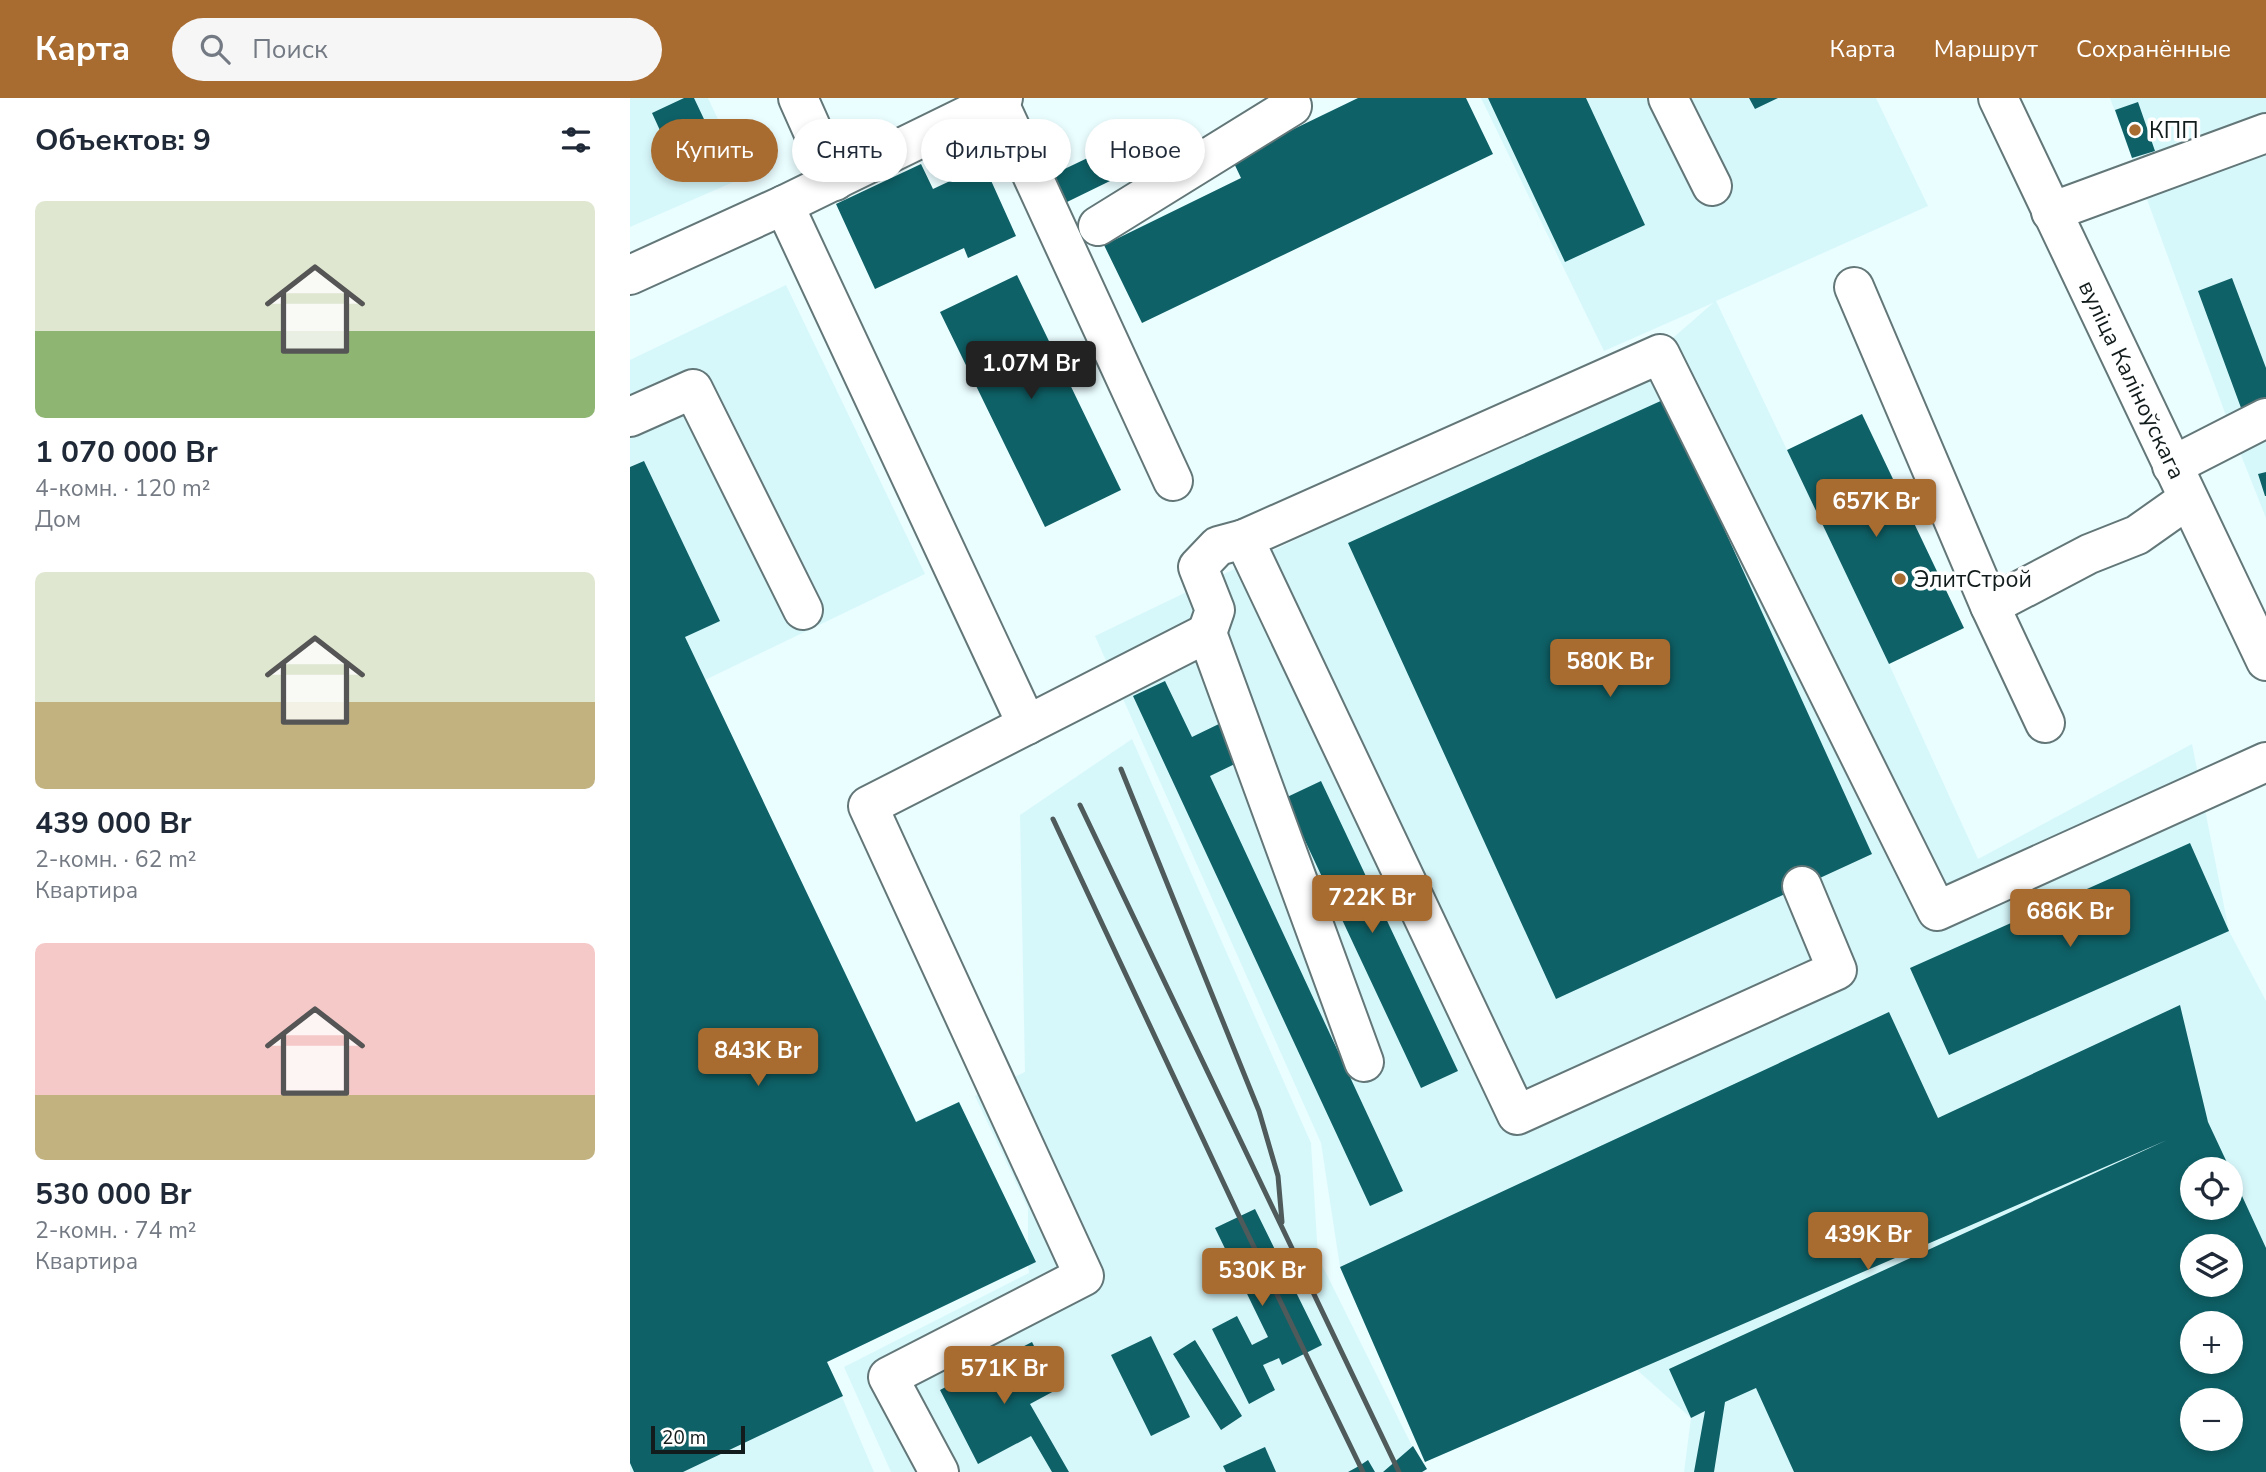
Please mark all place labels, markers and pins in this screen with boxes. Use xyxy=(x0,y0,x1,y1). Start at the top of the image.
place label: КПП xyxy=(2149,115,2199,146)
marker: КПП xyxy=(2127,122,2143,138)
pin: 1.07M Br xyxy=(959,342,1103,401)
pin: 657K Br xyxy=(1811,480,1941,539)
place label: ЭлитСтрой xyxy=(1914,564,2032,595)
marker: ЭлитСтрой xyxy=(1892,571,1908,587)
pin: 580K Br xyxy=(1545,640,1675,699)
pin: 722K Br xyxy=(1307,876,1437,935)
pin: 686K Br xyxy=(2005,890,2135,949)
pin: 843K Br xyxy=(693,1028,823,1088)
pin: 439K Br xyxy=(1803,1212,1933,1272)
pin: 530K Br xyxy=(1197,1248,1327,1308)
pin: 571K Br xyxy=(939,1346,1069,1406)

